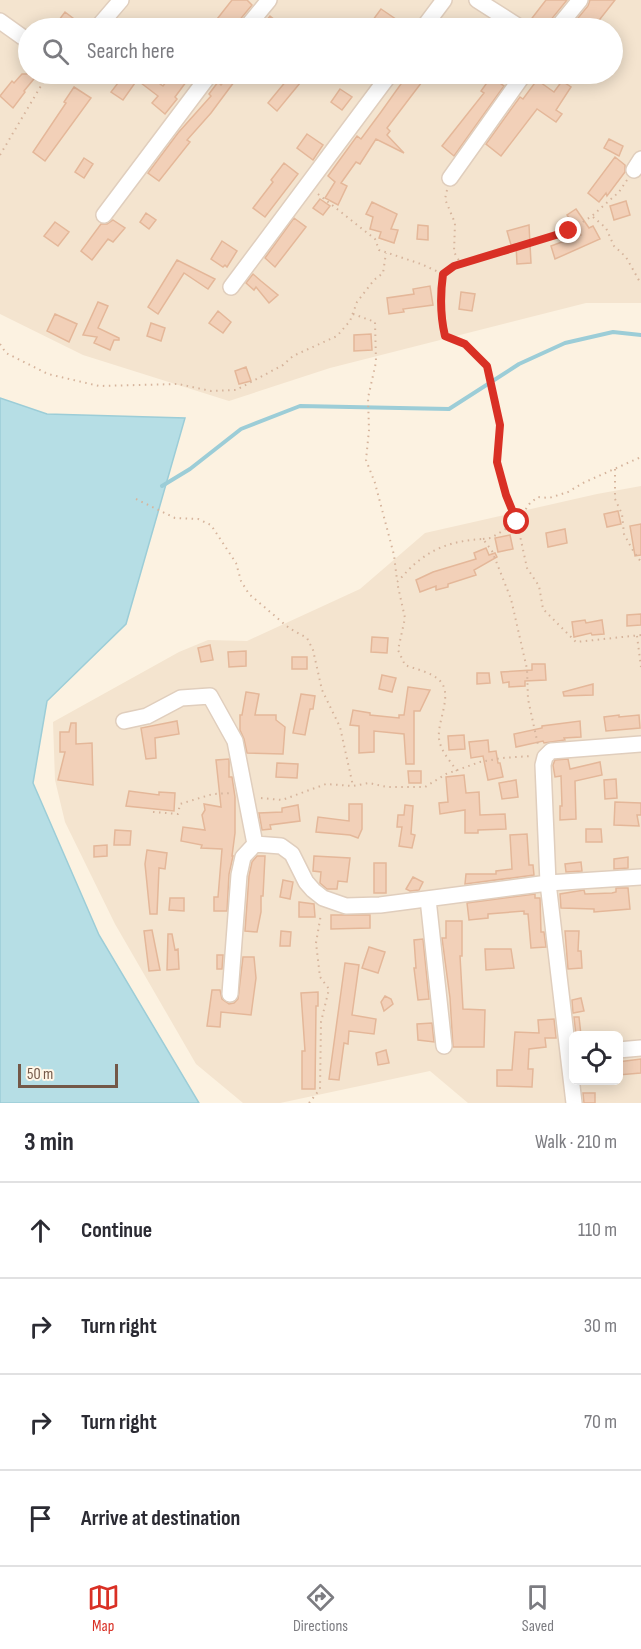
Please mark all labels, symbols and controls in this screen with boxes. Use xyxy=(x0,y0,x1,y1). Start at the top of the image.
search box xyxy=(18,18,623,84)
icon: search xyxy=(39,35,72,68)
text: Search here xyxy=(87,38,174,65)
route end xyxy=(555,217,581,243)
route start xyxy=(503,508,529,534)
map controls xyxy=(569,1031,623,1085)
button: locate xyxy=(569,1031,623,1085)
scale bar xyxy=(18,1061,118,1088)
text: 50 m xyxy=(27,1065,53,1084)
text: 3 min xyxy=(24,1127,74,1158)
text: Walk · 210 m xyxy=(535,1130,617,1154)
icon: ahead xyxy=(24,1214,57,1247)
text: Continue xyxy=(81,1217,152,1244)
text: 110 m xyxy=(578,1218,617,1242)
icon: right xyxy=(24,1310,57,1343)
text: Turn right xyxy=(81,1313,157,1340)
text: 30 m xyxy=(584,1314,617,1338)
icon: right xyxy=(24,1406,57,1439)
text: Turn right xyxy=(81,1409,157,1436)
text: 70 m xyxy=(584,1410,617,1434)
icon: arrive xyxy=(24,1502,57,1535)
text: Arrive at destination xyxy=(81,1505,240,1532)
tab: Map xyxy=(87,1581,120,1636)
tab: Directions xyxy=(293,1581,348,1636)
tab: Saved xyxy=(521,1581,554,1636)

